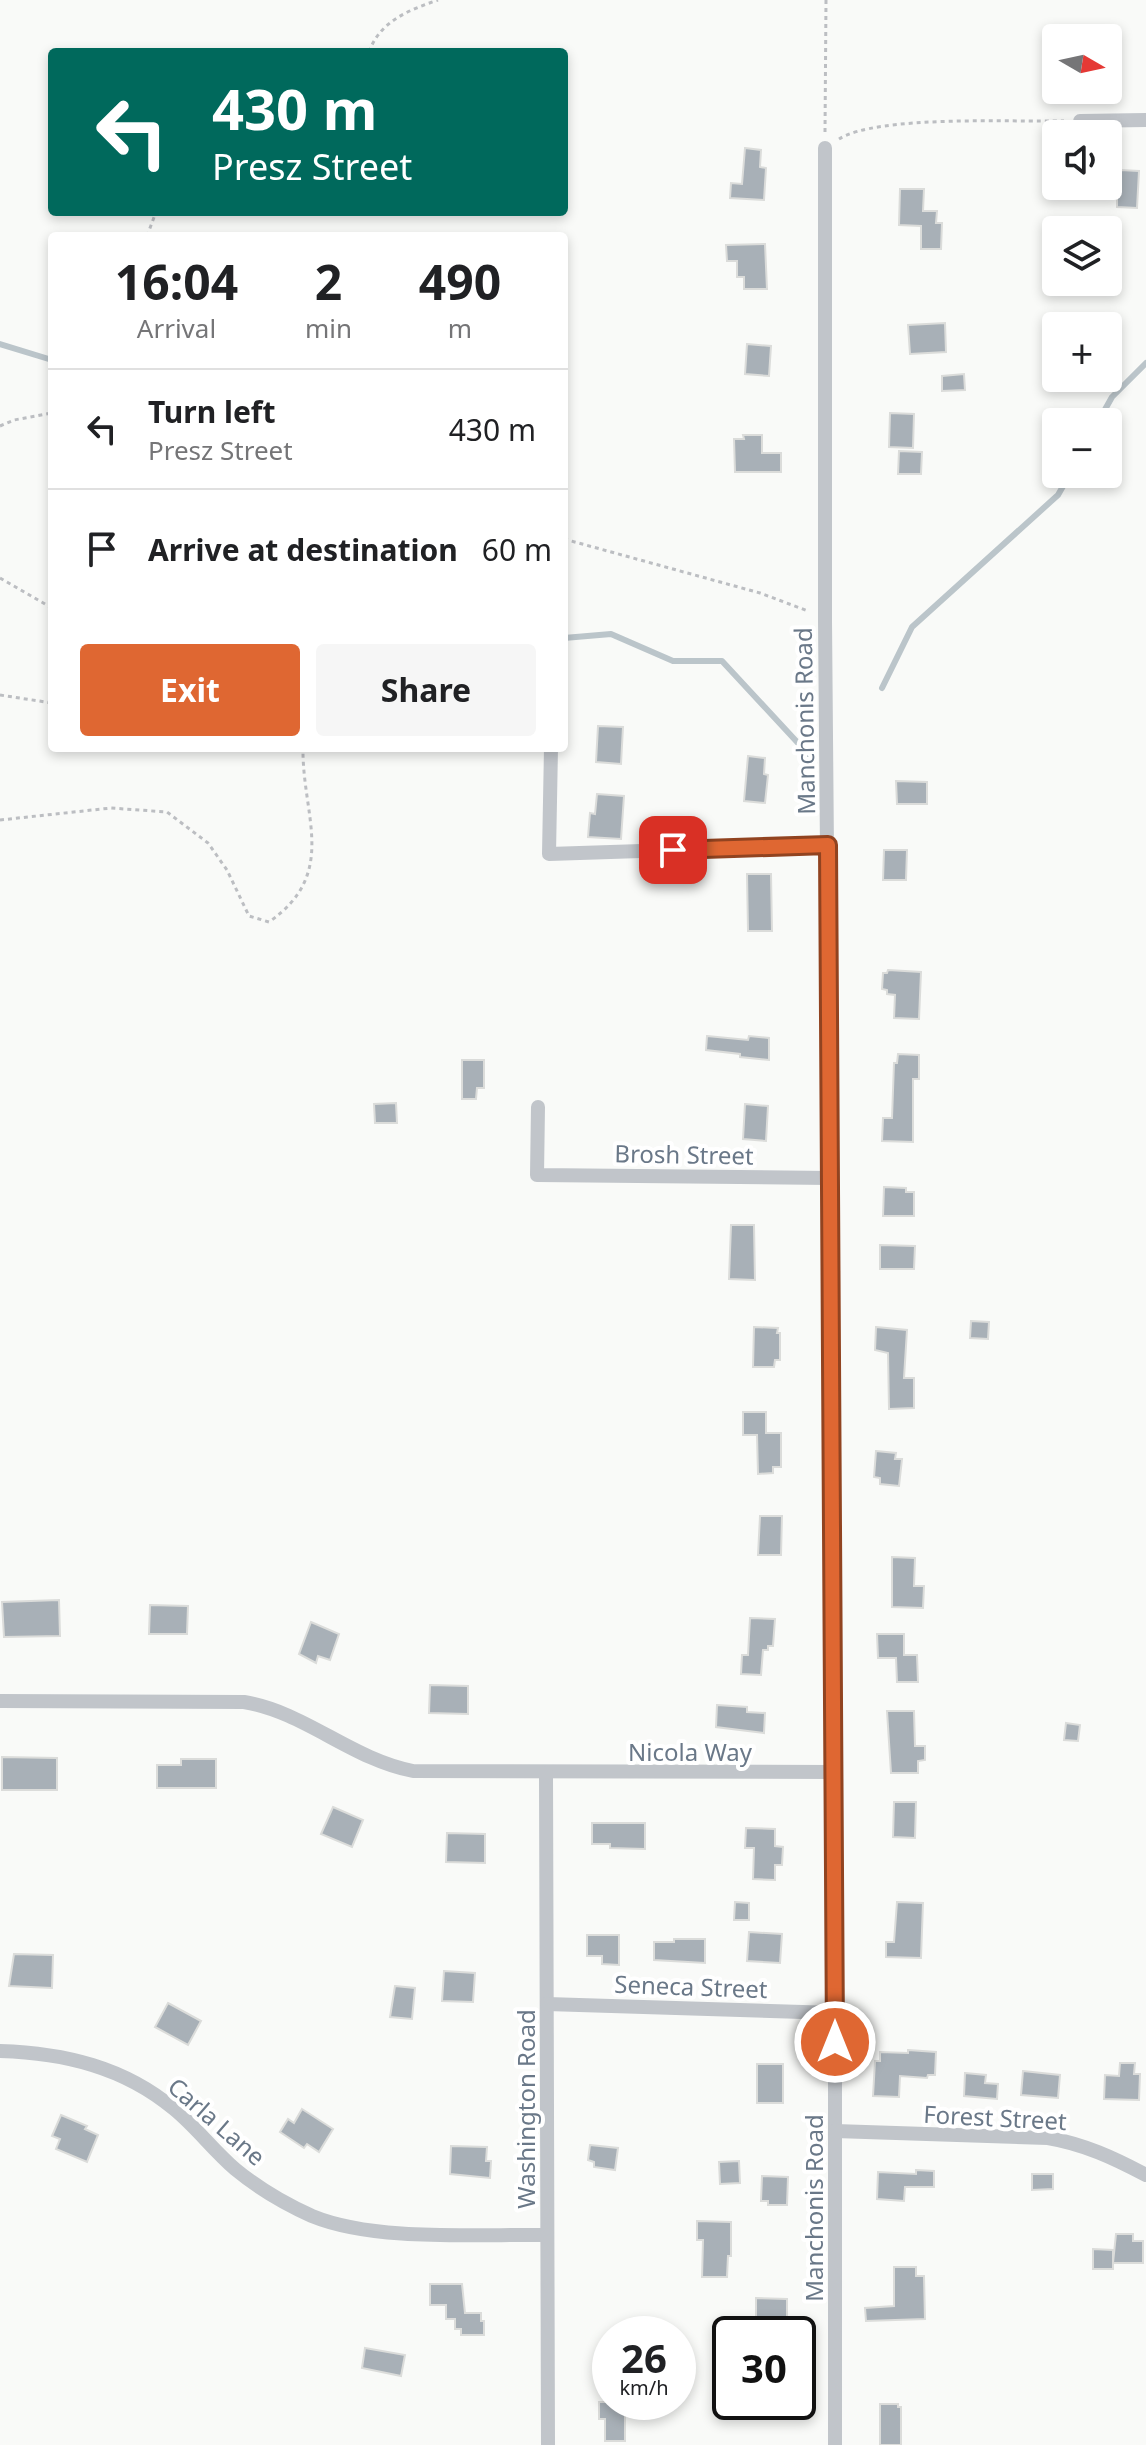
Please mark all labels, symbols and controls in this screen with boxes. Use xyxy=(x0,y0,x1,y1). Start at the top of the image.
north arrow xyxy=(1042,24,1122,104)
map controls xyxy=(1042,24,1122,488)
text: 430 m xyxy=(212,70,377,146)
icon: left xyxy=(80,80,184,184)
button: sound xyxy=(1042,120,1122,200)
text: Presz Street xyxy=(212,142,412,191)
button: layers xyxy=(1042,216,1122,296)
text: 16:04 xyxy=(115,249,238,314)
text: 2 xyxy=(315,249,342,314)
text: 490 xyxy=(419,249,501,314)
text: Arrival xyxy=(137,310,216,346)
text: min xyxy=(305,310,352,346)
text: m xyxy=(448,310,472,346)
button: + xyxy=(1042,312,1122,392)
text: Turn left xyxy=(148,391,276,432)
icon: left xyxy=(80,407,124,451)
button: − xyxy=(1042,408,1122,488)
text: 430 m xyxy=(449,409,536,450)
text: Presz Street xyxy=(148,432,293,468)
icon: arrive xyxy=(80,527,124,571)
text: Arrive at destination xyxy=(148,529,458,570)
text: 60 m xyxy=(482,529,552,570)
street label: Manchonis Road xyxy=(786,627,822,815)
button: Exit xyxy=(80,644,300,736)
button: Share xyxy=(316,644,536,736)
pin xyxy=(639,816,707,884)
icon: arrive xyxy=(651,828,695,872)
street label: Brosh Street xyxy=(614,1136,754,1172)
street label: Nicola Way xyxy=(628,1735,753,1768)
street label: Seneca Street xyxy=(614,1967,769,2005)
position arrow xyxy=(793,2000,877,2084)
street label: Washington Road xyxy=(509,2009,542,2209)
street label: Carla Lane xyxy=(161,2070,273,2172)
street label: Forest Street xyxy=(923,2097,1068,2137)
street label: Manchonis Road xyxy=(797,2114,830,2302)
speed limit sign: 30 xyxy=(712,2316,816,2420)
text: 26 xyxy=(621,2330,667,2385)
text: km/h xyxy=(619,2374,669,2401)

